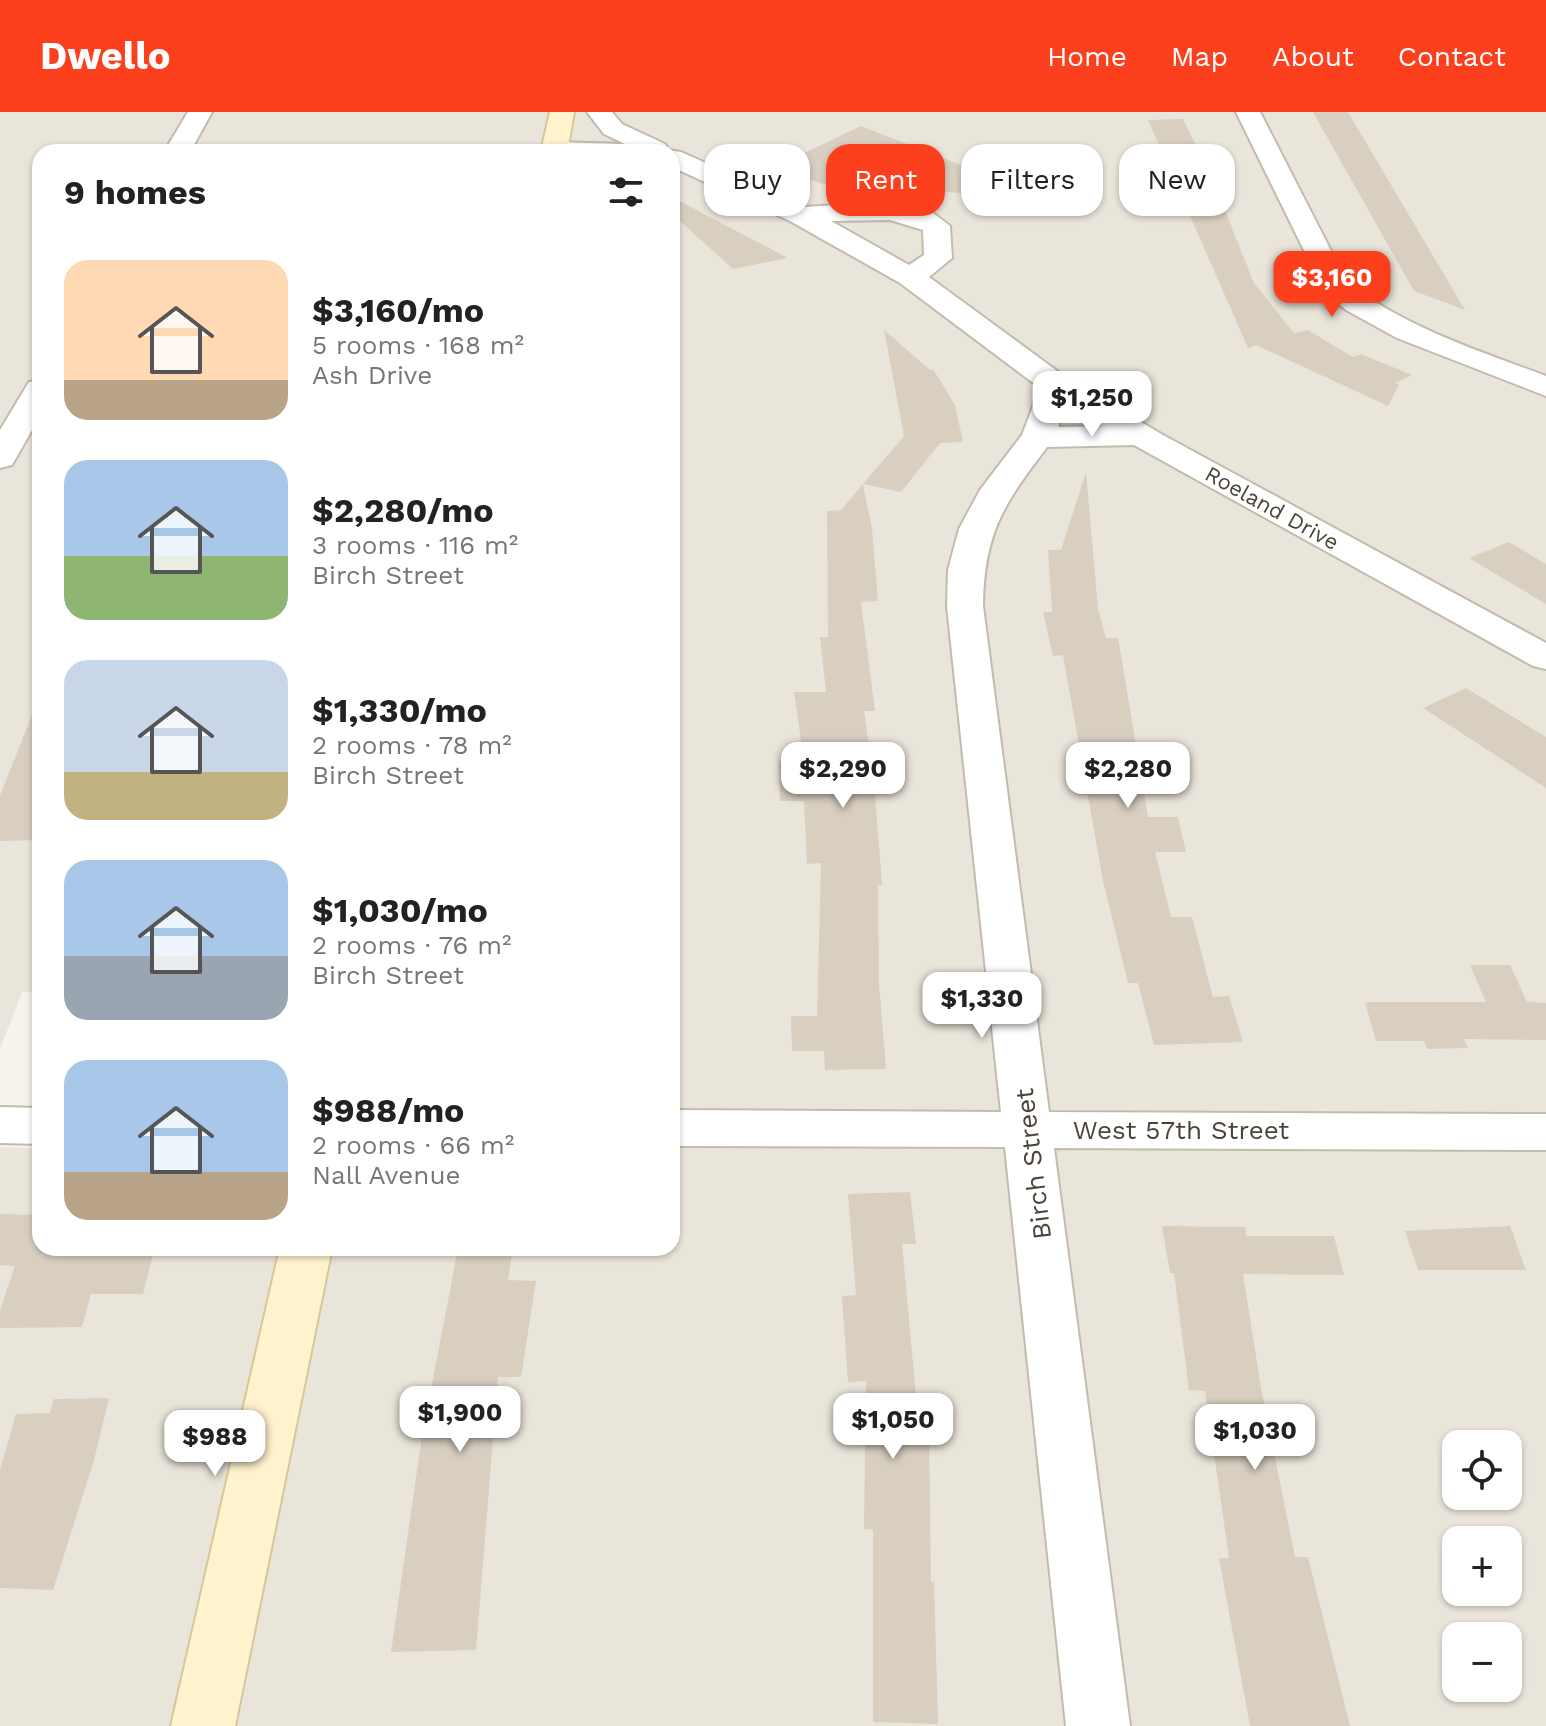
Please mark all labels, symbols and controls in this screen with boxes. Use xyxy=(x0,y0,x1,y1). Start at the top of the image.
text: Dwello xyxy=(40,34,170,78)
text: Home xyxy=(1047,40,1127,73)
text: Map xyxy=(1171,40,1228,73)
text: About xyxy=(1272,40,1354,73)
text: Contact xyxy=(1398,40,1506,73)
chip: Buy xyxy=(704,144,810,216)
chip: Rent xyxy=(826,144,945,216)
chip: Filters xyxy=(961,144,1103,216)
chip: New xyxy=(1119,144,1235,216)
icon: filters xyxy=(604,170,648,214)
text: 9 homes xyxy=(64,172,206,212)
pin: $3,160 xyxy=(1267,251,1397,319)
text: $3,160 xyxy=(1292,262,1372,292)
text: $3,160/mo xyxy=(312,290,484,330)
icon: home xyxy=(128,292,224,388)
text: 5 rooms · 168 m² xyxy=(312,330,524,360)
text: Ash Drive xyxy=(312,360,432,390)
pin: $1,250 xyxy=(1027,371,1157,439)
text: $1,250 xyxy=(1051,382,1133,412)
street label: Roeland Drive xyxy=(1201,461,1343,555)
text: $2,280/mo xyxy=(312,490,494,530)
icon: home xyxy=(128,492,224,588)
text: 3 rooms · 116 m² xyxy=(312,530,518,560)
text: Birch Street xyxy=(312,560,464,590)
text: $1,330/mo xyxy=(312,690,487,730)
icon: home xyxy=(128,692,224,788)
text: 2 rooms · 78 m² xyxy=(312,730,512,760)
pin: $2,290 xyxy=(778,742,908,810)
pin: $2,280 xyxy=(1063,742,1193,810)
text: $2,290 xyxy=(799,753,887,783)
text: $2,280 xyxy=(1084,753,1172,783)
text: Birch Street xyxy=(312,760,464,790)
text: $1,030/mo xyxy=(312,890,488,930)
icon: home xyxy=(128,892,224,988)
text: 2 rooms · 76 m² xyxy=(312,930,511,960)
text: Birch Street xyxy=(312,960,464,990)
pin: $1,330 xyxy=(917,972,1047,1040)
text: $1,330 xyxy=(941,983,1024,1013)
street label: Birch Street xyxy=(1009,1087,1057,1241)
text: $988/mo xyxy=(312,1090,465,1130)
icon: home xyxy=(128,1092,224,1188)
street label: West 57th Street xyxy=(1073,1115,1289,1145)
text: 2 rooms · 66 m² xyxy=(312,1130,514,1160)
text: Nall Avenue xyxy=(312,1160,460,1190)
pin: $1,900 xyxy=(395,1386,525,1454)
pin: $1,050 xyxy=(828,1393,958,1461)
text: $1,900 xyxy=(418,1397,502,1427)
text: $1,050 xyxy=(851,1404,935,1434)
pin: $1,030 xyxy=(1190,1404,1320,1472)
pin: $988 xyxy=(168,1410,262,1478)
text: $1,030 xyxy=(1213,1415,1297,1445)
text: $988 xyxy=(182,1421,248,1451)
map controls xyxy=(1442,1430,1522,1702)
button: locate xyxy=(1442,1430,1522,1510)
button: + xyxy=(1442,1526,1522,1606)
button: − xyxy=(1442,1622,1522,1702)

